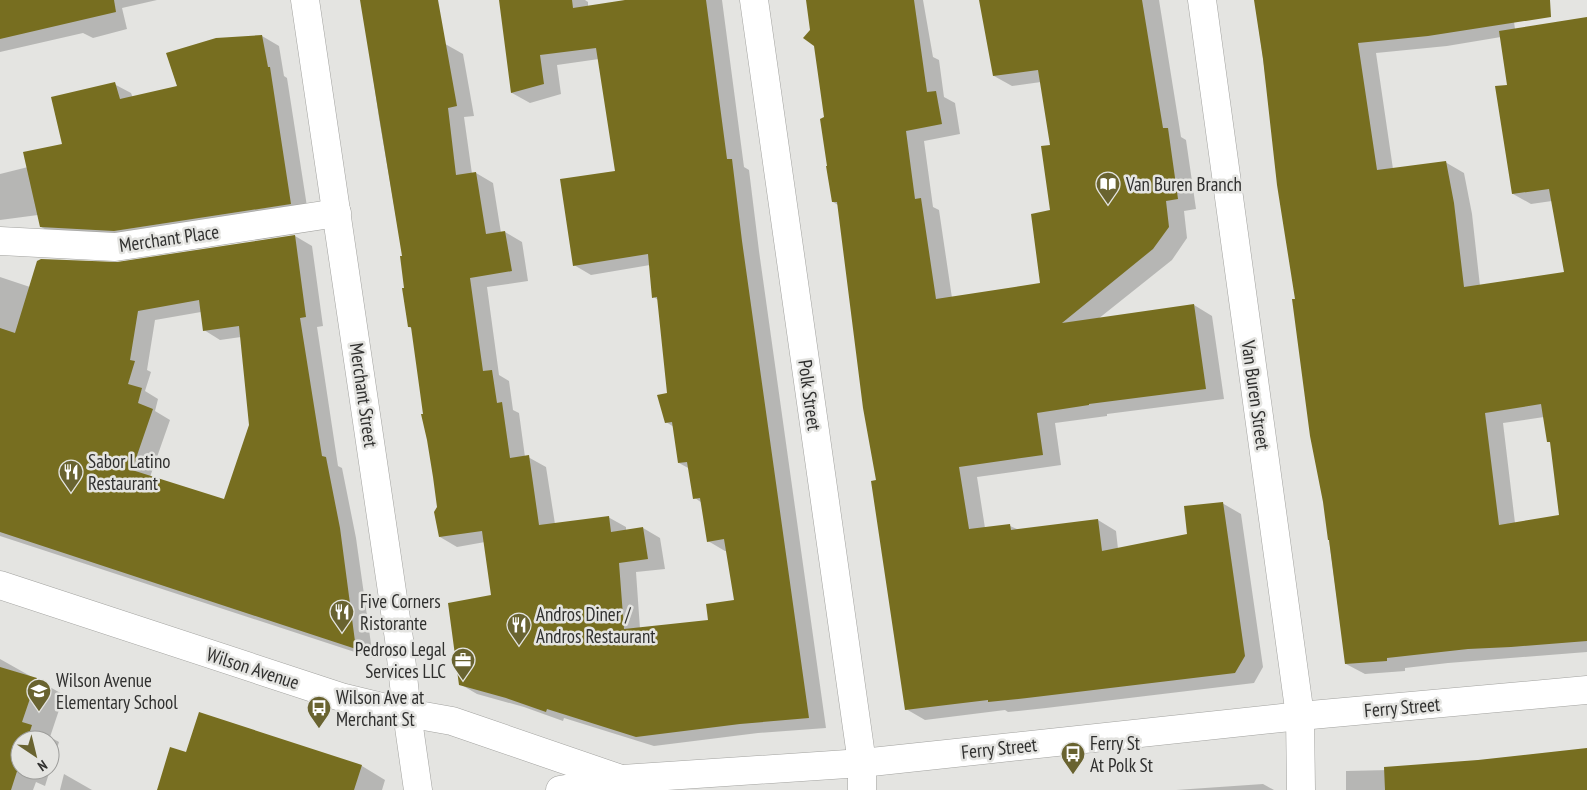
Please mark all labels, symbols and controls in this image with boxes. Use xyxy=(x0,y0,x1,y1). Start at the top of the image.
library icon: Van Buren Branch xyxy=(1095,171,1121,205)
place label: Van Buren Branch xyxy=(1125,172,1242,196)
street label: Merchant Place xyxy=(118,219,221,257)
street label: Van Buren Street xyxy=(1236,338,1276,452)
street label: Merchant Street xyxy=(345,341,383,449)
street label: Polk Street xyxy=(793,358,827,433)
place label: Sabor Latino Restaurant xyxy=(88,449,171,495)
restaurant icon: Sabor Latino Restaurant xyxy=(58,459,84,493)
place label: Five Corners Ristorante xyxy=(360,589,441,635)
restaurant icon: Five Corners Ristorante xyxy=(329,599,355,633)
place label: Andros Diner / Andros Restaurant xyxy=(536,602,656,648)
restaurant icon: Andros Diner / Andros Restaurant xyxy=(506,612,532,646)
place label: Pedroso Legal Services LLC xyxy=(355,637,447,683)
street label: Wilson Avenue xyxy=(204,642,302,694)
office icon: Pedroso Legal Services LLC xyxy=(450,647,476,681)
place label: Wilson Avenue Elementary School xyxy=(56,668,178,714)
school or university icon: Wilson Avenue Elementary School xyxy=(26,678,52,712)
place label: Wilson Ave at Merchant St xyxy=(336,685,425,731)
street label: Ferry Street xyxy=(1363,692,1442,722)
bus stop icon: Wilson Ave at Merchant St xyxy=(306,695,332,729)
north arrow xyxy=(10,730,60,780)
place label: Ferry St At Polk St xyxy=(1090,731,1154,777)
street label: Ferry Street xyxy=(960,732,1039,764)
bus stop icon: Ferry St At Polk St xyxy=(1060,741,1086,775)
text: N xyxy=(34,756,51,775)

